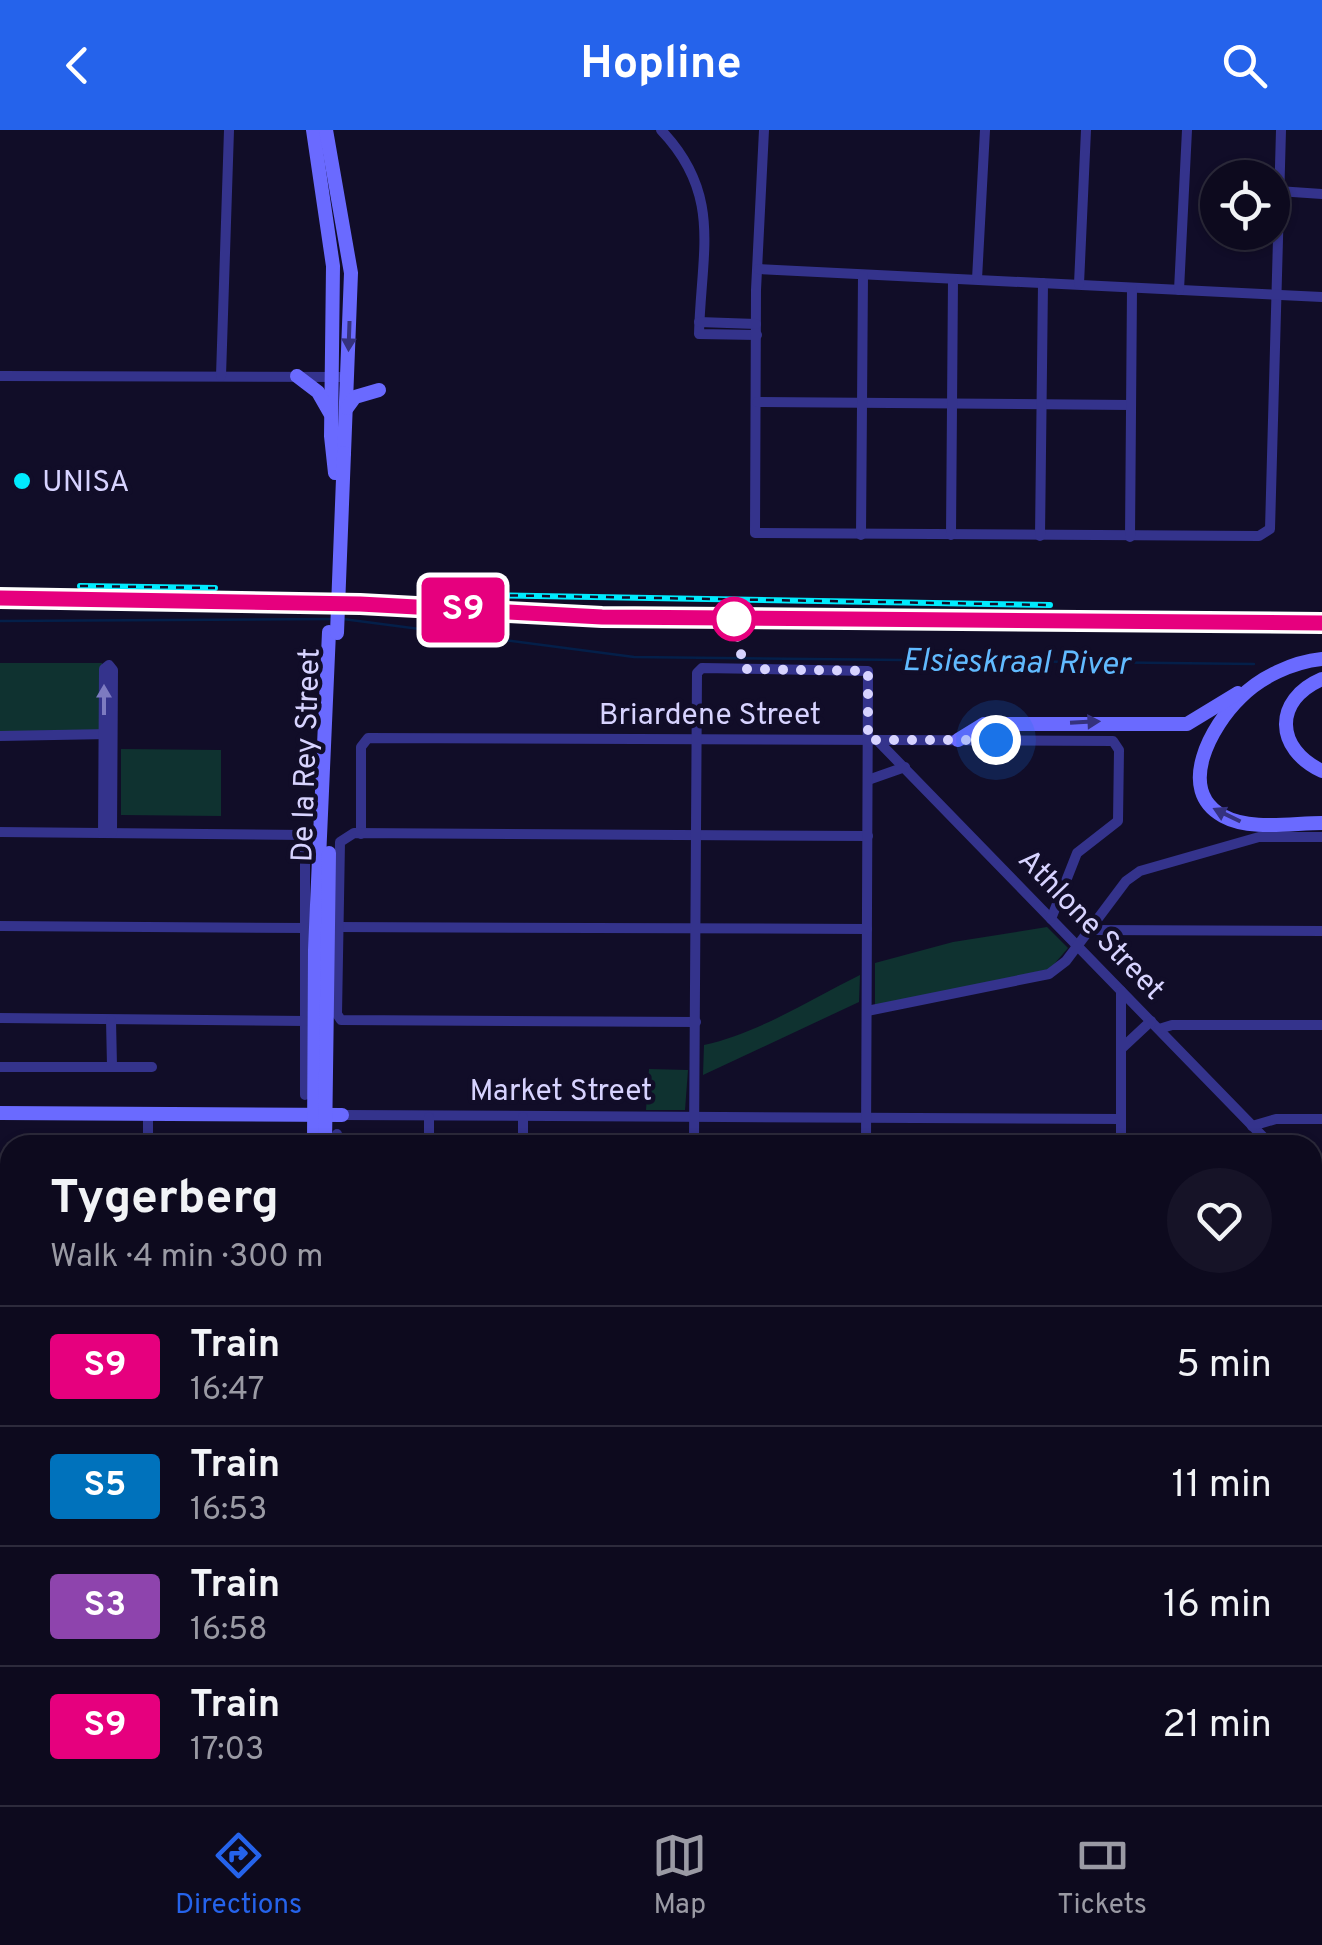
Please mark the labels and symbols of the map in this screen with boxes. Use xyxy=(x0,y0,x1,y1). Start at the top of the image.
one-way arrow xyxy=(341,321,357,353)
place label: UNISA xyxy=(42,465,130,502)
marker: UNISA xyxy=(11,470,33,492)
line badge: S9 xyxy=(418,578,508,642)
unlabelled marker xyxy=(713,598,755,640)
water label: Elsieskraal River xyxy=(902,642,1133,686)
street label: De la Rey Street xyxy=(285,647,330,863)
one-way arrow xyxy=(96,684,112,716)
street label: Briardene Street xyxy=(599,698,821,735)
one-way arrow xyxy=(1070,714,1102,730)
your location xyxy=(971,715,1021,765)
one-way arrow xyxy=(1212,806,1241,823)
street label: Athlone Street xyxy=(1009,843,1171,1009)
street label: Market Street xyxy=(470,1074,652,1111)

